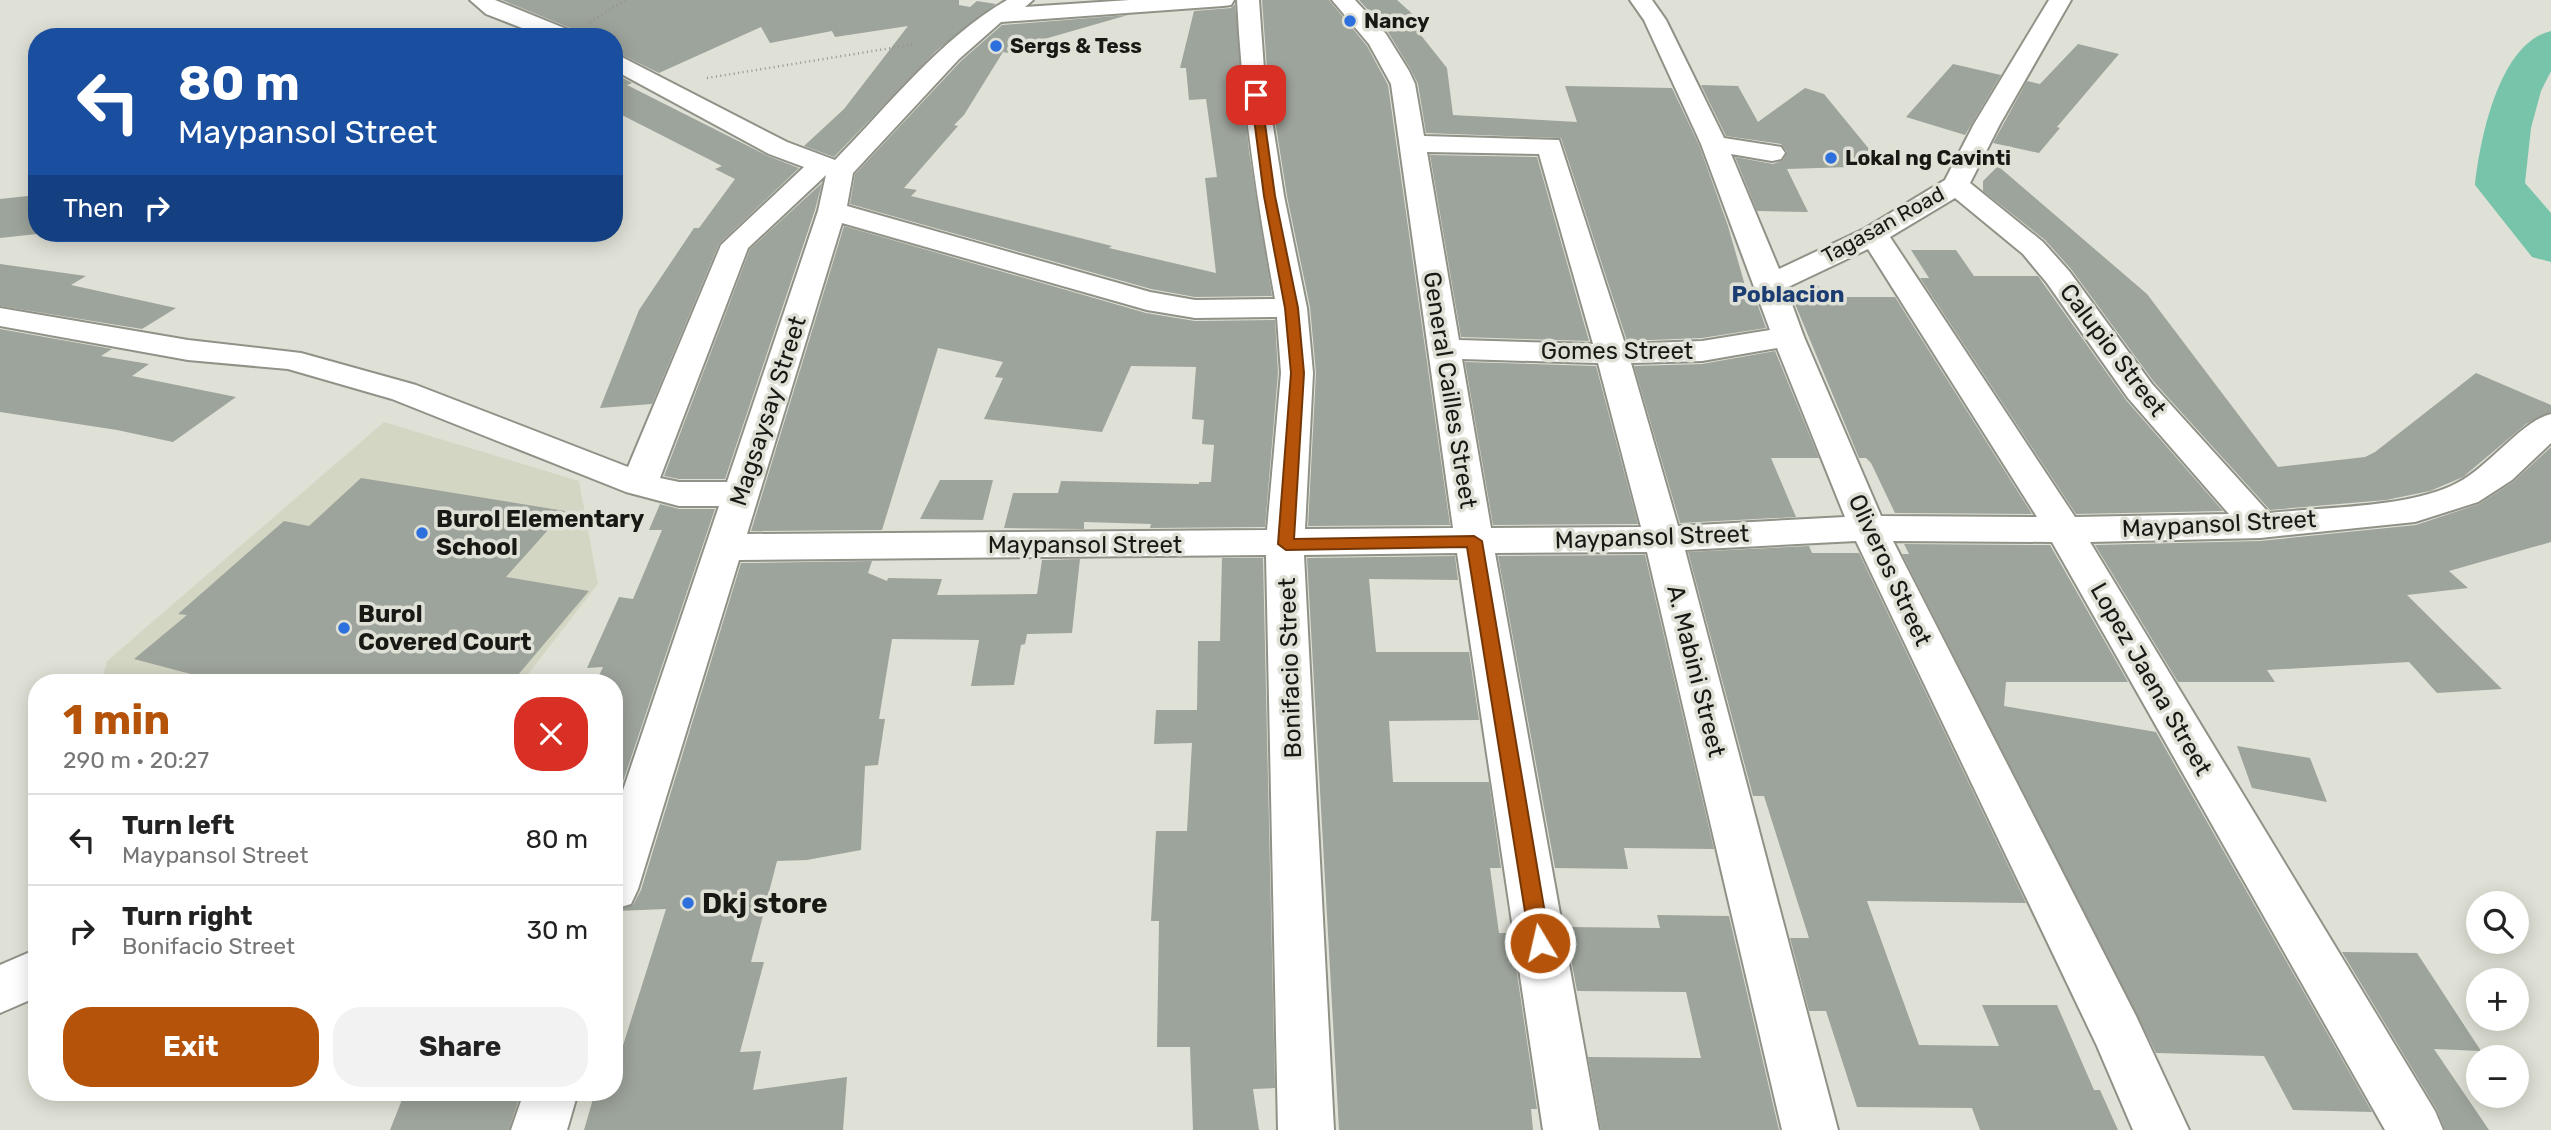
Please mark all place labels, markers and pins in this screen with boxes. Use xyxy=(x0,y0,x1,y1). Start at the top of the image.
place label: Nancy xyxy=(1364,8,1430,33)
marker: Nancy xyxy=(1342,13,1358,29)
place label: Sergs & Tess xyxy=(1010,33,1142,58)
marker: Sergs & Tess xyxy=(988,38,1004,54)
pin xyxy=(1226,65,1286,125)
place label: Lokal ng Cavinti xyxy=(1845,145,2011,170)
marker: Lokal ng Cavinti xyxy=(1823,150,1839,166)
place label: Burol Elementary School xyxy=(436,505,644,561)
marker: Burol Elementary School xyxy=(414,525,430,541)
place label: Burol Covered Court xyxy=(358,600,531,656)
marker: Burol Covered Court xyxy=(336,620,352,636)
place label: Dkj store xyxy=(702,887,828,920)
marker: Dkj store xyxy=(680,895,696,911)

